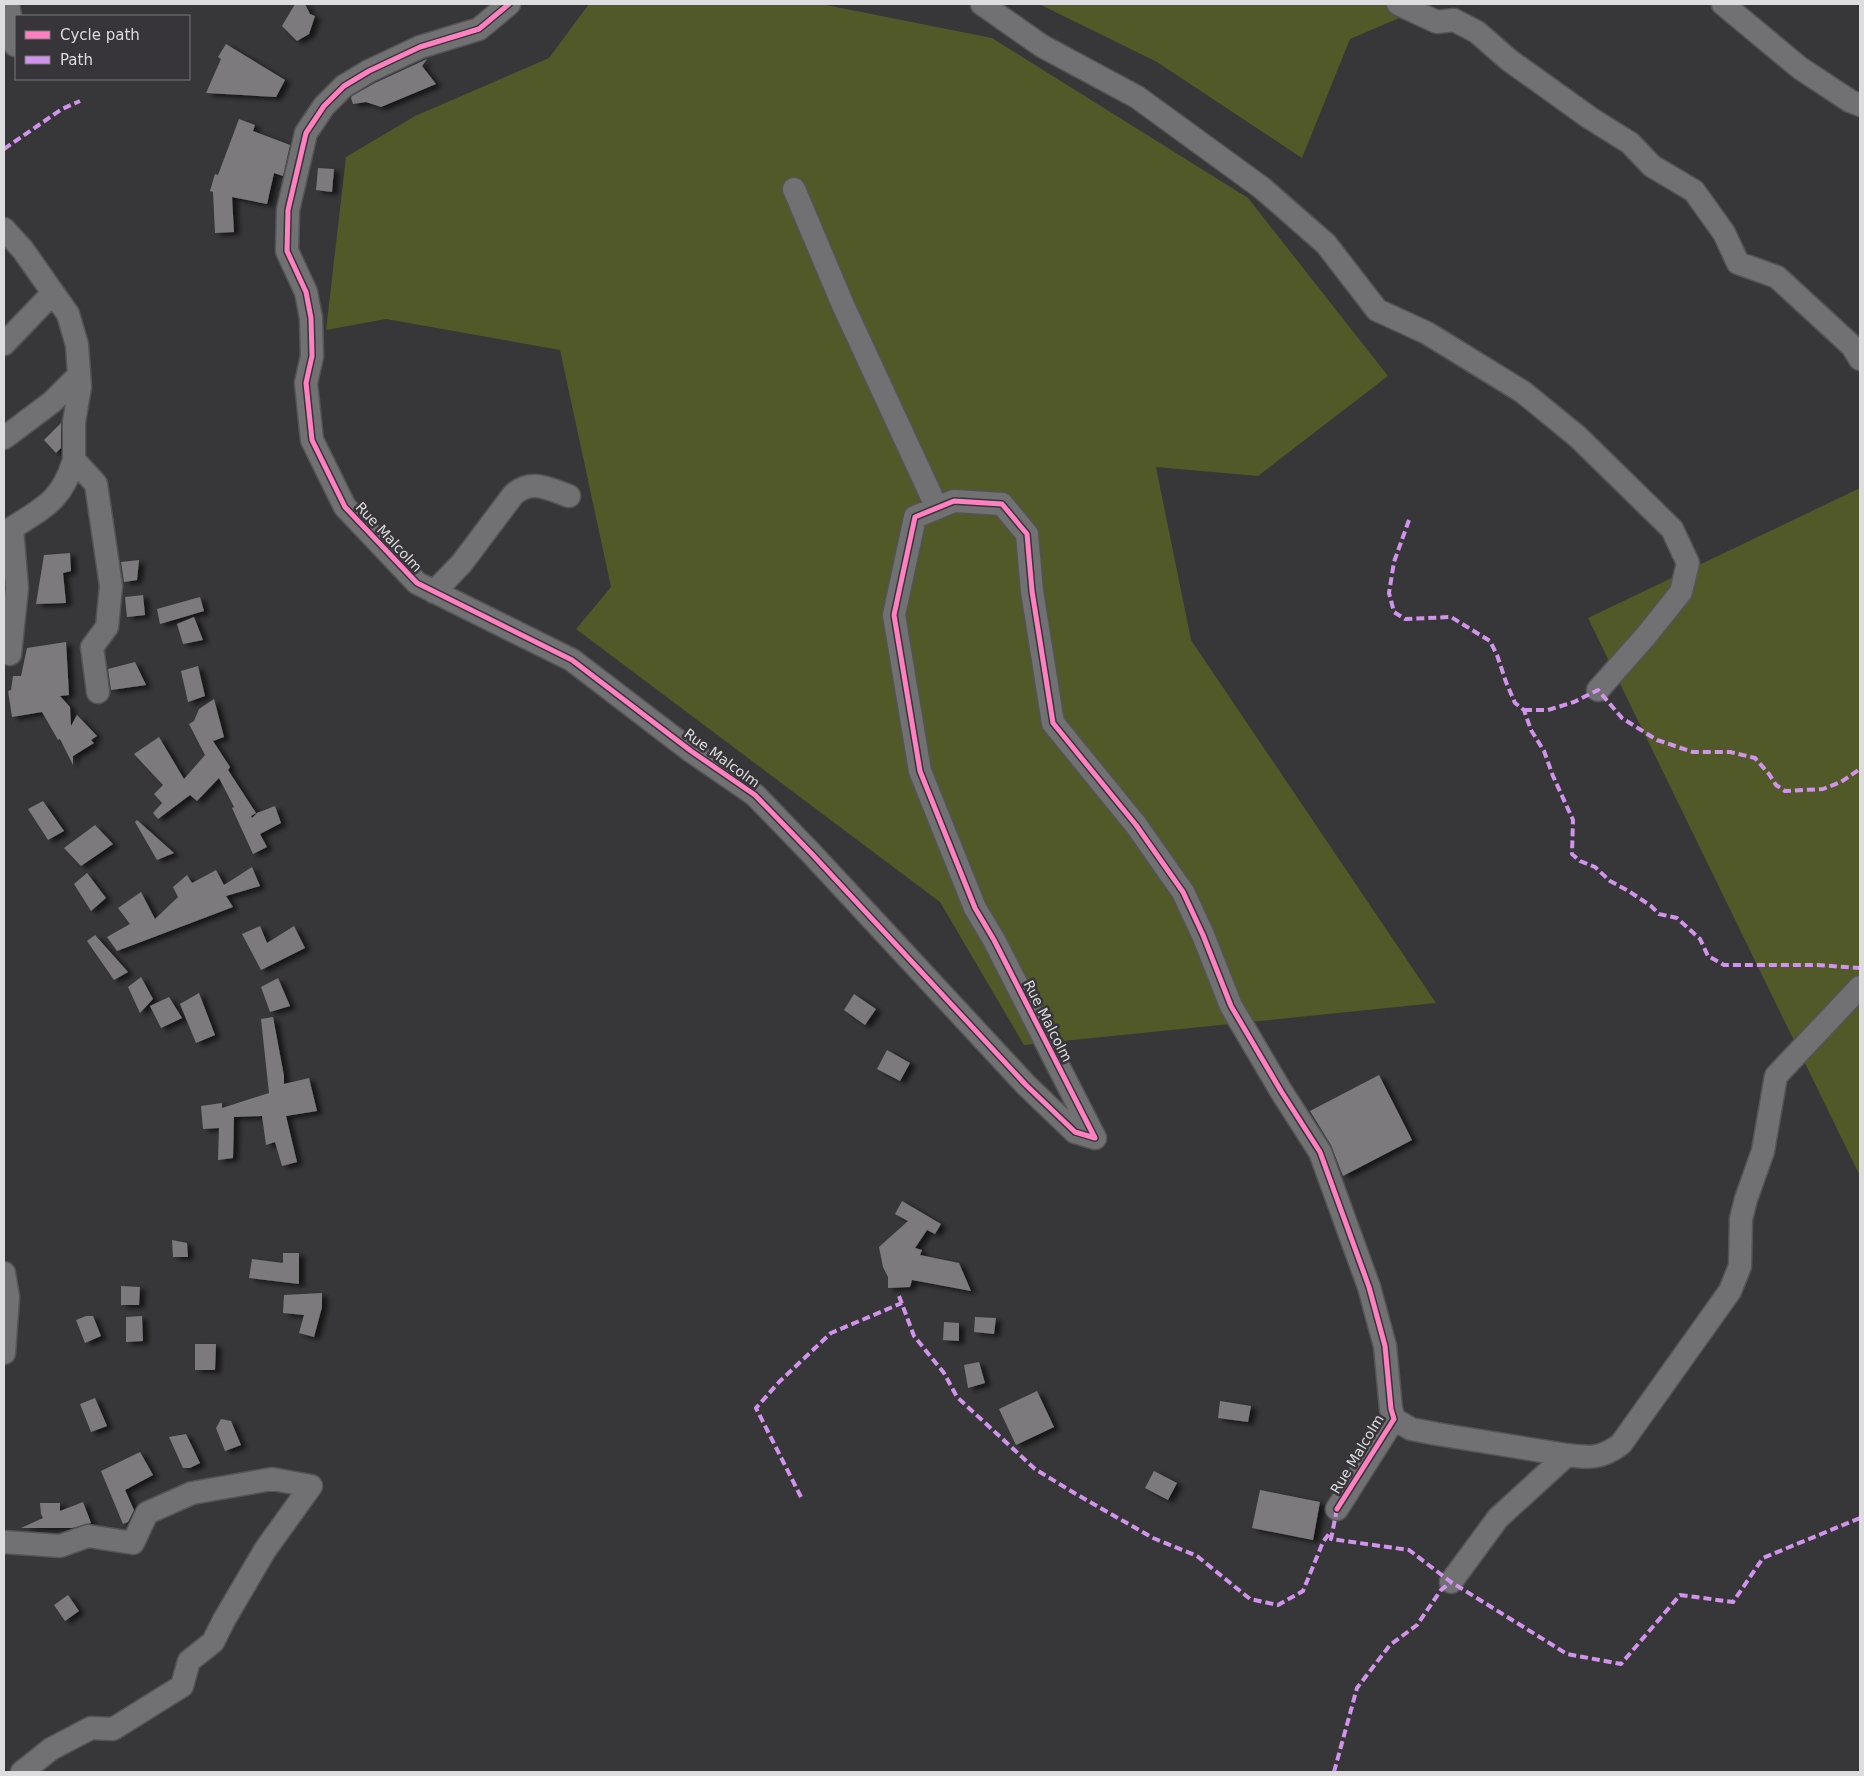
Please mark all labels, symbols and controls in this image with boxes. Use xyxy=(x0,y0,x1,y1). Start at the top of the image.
legend xyxy=(15,15,190,80)
text: Cycle path xyxy=(60,26,140,44)
text: Path xyxy=(60,51,93,69)
street label: Rue Malcolm xyxy=(353,499,425,575)
street label: Rue Malcolm xyxy=(681,725,763,791)
street label: Rue Malcolm xyxy=(1021,978,1075,1064)
street label: Rue Malcolm xyxy=(1327,1412,1387,1496)

